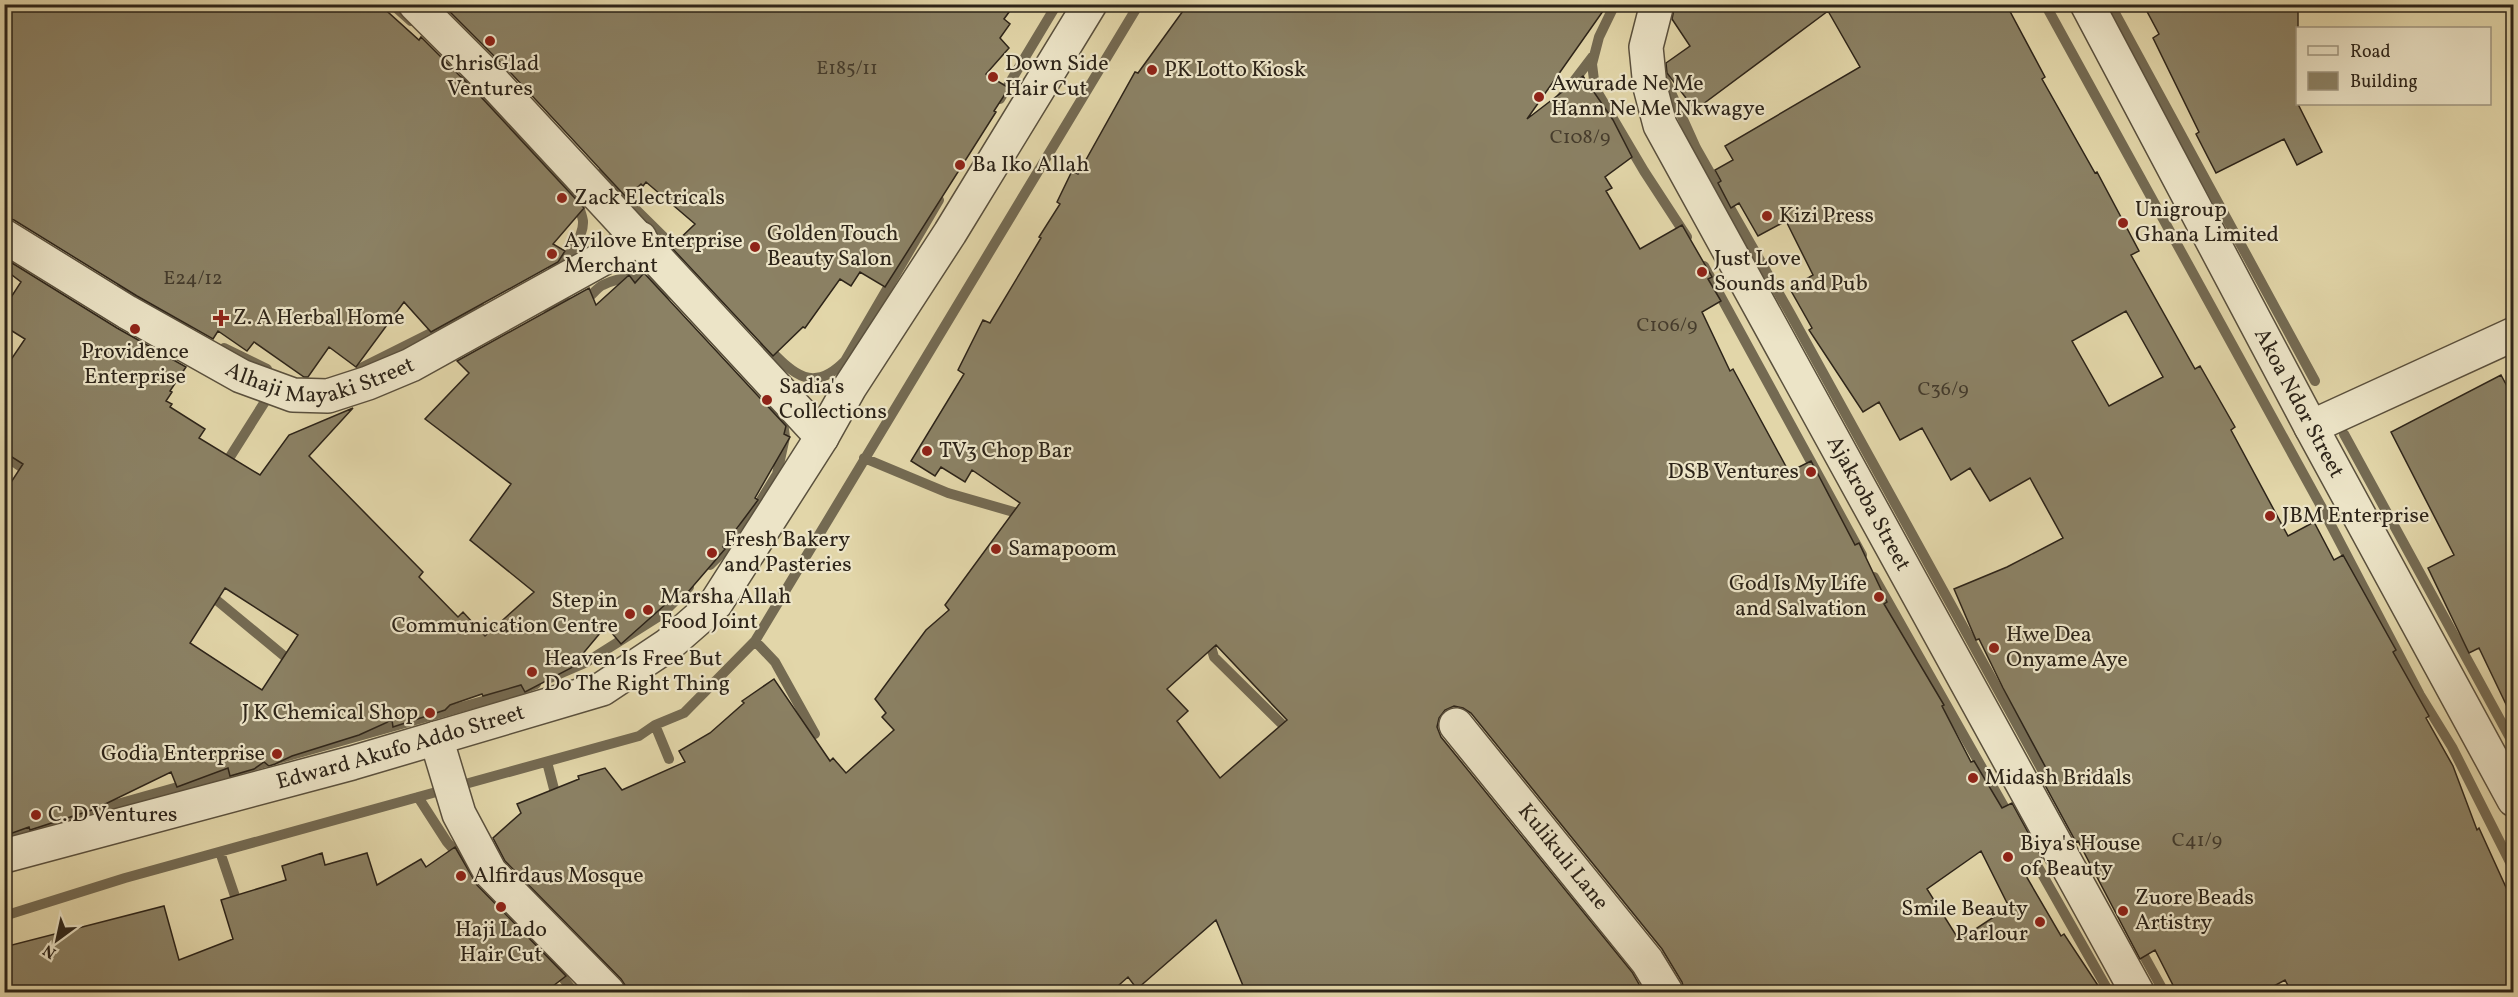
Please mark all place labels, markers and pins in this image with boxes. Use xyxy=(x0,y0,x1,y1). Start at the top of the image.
marker: ChrisGlad Ventures xyxy=(483,34,497,48)
place label: ChrisGlad Ventures xyxy=(441,49,539,105)
place label: Down Side Hair Cut xyxy=(1005,49,1109,105)
place label: PK Lotto Kiosk xyxy=(1164,55,1306,86)
marker: PK Lotto Kiosk xyxy=(1145,63,1159,77)
place label: Awurade Ne Me Hann Ne Me Nkwagye xyxy=(1551,69,1765,125)
marker: Down Side Hair Cut xyxy=(986,70,1000,84)
marker: Awurade Ne Me Hann Ne Me Nkwagye xyxy=(1532,90,1546,104)
place label: Ba Iko Allah xyxy=(972,150,1089,181)
marker: Ba Iko Allah xyxy=(953,158,967,172)
place label: Zack Electricals xyxy=(574,183,725,214)
marker: Zack Electricals xyxy=(555,191,569,205)
place label: Unigroup Ghana Limited xyxy=(2135,195,2279,251)
place label: Kizi Press xyxy=(1779,201,1874,232)
marker: Kizi Press xyxy=(1760,209,1774,223)
marker: Unigroup Ghana Limited xyxy=(2116,216,2130,230)
place label: Golden Touch Beauty Salon xyxy=(767,219,899,275)
place label: Ayilove Enterprise Merchant xyxy=(564,226,743,282)
marker: Golden Touch Beauty Salon xyxy=(748,240,762,254)
place label: Just Love Sounds and Pub xyxy=(1714,244,1868,300)
marker: Ayilove Enterprise Merchant xyxy=(545,247,559,261)
marker: Just Love Sounds and Pub xyxy=(1695,265,1709,279)
place label: Z. A Herbal Home xyxy=(233,303,405,334)
marker: Z. A Herbal Home xyxy=(214,311,228,325)
marker: Providence Enterprise xyxy=(128,322,142,336)
place label: Providence Enterprise xyxy=(81,337,189,393)
place label: Sadia's Collections xyxy=(779,372,887,428)
marker: Sadia's Collections xyxy=(760,393,774,407)
place label: TV3 Chop Bar xyxy=(939,436,1072,467)
marker: TV3 Chop Bar xyxy=(920,444,934,458)
place label: DSB Ventures xyxy=(1668,457,1799,488)
marker: DSB Ventures xyxy=(1804,465,1818,479)
place label: JBM Enterprise xyxy=(2282,501,2429,532)
marker: JBM Enterprise xyxy=(2263,509,2277,523)
place label: Fresh Bakery and Pasteries xyxy=(724,525,852,581)
place label: Samapoom xyxy=(1008,534,1117,565)
marker: Samapoom xyxy=(989,542,1003,556)
marker: Fresh Bakery and Pasteries xyxy=(705,546,719,560)
place label: God Is My Life and Salvation xyxy=(1729,569,1867,625)
place label: Marsha Allah Food Joint xyxy=(660,582,791,638)
place label: Step in Communication Centre xyxy=(391,586,618,642)
marker: God Is My Life and Salvation xyxy=(1872,590,1886,604)
marker: Marsha Allah Food Joint xyxy=(641,603,655,617)
marker: Step in Communication Centre xyxy=(623,607,637,621)
place label: Hwe Dea Onyame Aye xyxy=(2006,620,2128,676)
marker: Hwe Dea Onyame Aye xyxy=(1987,641,2001,655)
place label: Heaven Is Free But Do The Right Thing xyxy=(544,644,730,700)
marker: Heaven Is Free But Do The Right Thing xyxy=(525,665,539,679)
place label: J K Chemical Shop xyxy=(242,698,418,729)
marker: J K Chemical Shop xyxy=(423,706,437,720)
place label: Godia Enterprise xyxy=(101,739,265,770)
marker: Godia Enterprise xyxy=(270,747,284,761)
place label: Midash Bridals xyxy=(1985,763,2131,794)
marker: Midash Bridals xyxy=(1966,771,1980,785)
place label: C. D Ventures xyxy=(48,800,178,831)
marker: C. D Ventures xyxy=(29,808,43,822)
place label: Biya's House of Beauty xyxy=(2020,829,2140,885)
marker: Biya's House of Beauty xyxy=(2001,850,2015,864)
place label: Alfirdaus Mosque xyxy=(473,861,644,892)
marker: Alfirdaus Mosque xyxy=(454,869,468,883)
place label: Zuore Beads Artistry xyxy=(2135,883,2254,939)
place label: Smile Beauty Parlour xyxy=(1901,894,2028,950)
marker: Haji Lado Hair Cut xyxy=(494,900,508,914)
marker: Zuore Beads Artistry xyxy=(2116,904,2130,918)
place label: Haji Lado Hair Cut xyxy=(455,915,547,971)
marker: Smile Beauty Parlour xyxy=(2033,915,2047,929)

